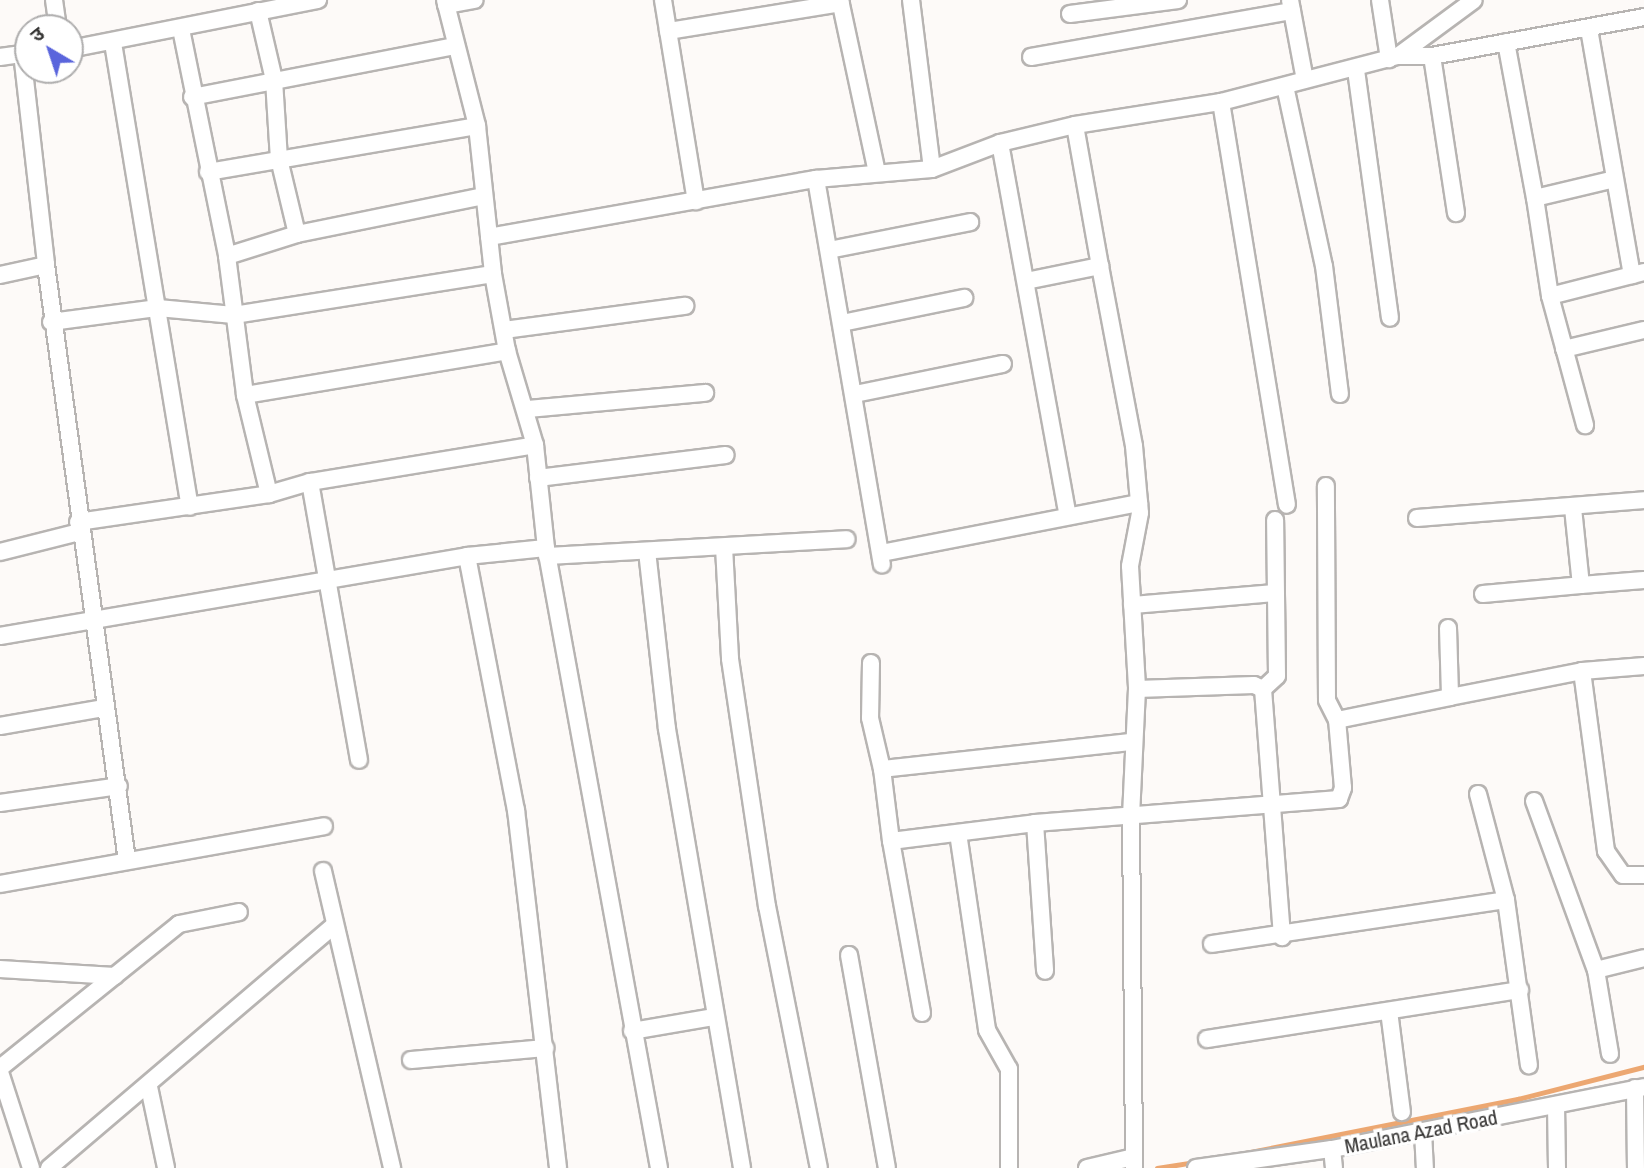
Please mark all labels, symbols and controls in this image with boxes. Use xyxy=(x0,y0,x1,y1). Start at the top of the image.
north arrow xyxy=(14,14,84,84)
text: उ xyxy=(25,21,50,48)
street label: Maulana Azad Road xyxy=(1342,1105,1500,1159)

